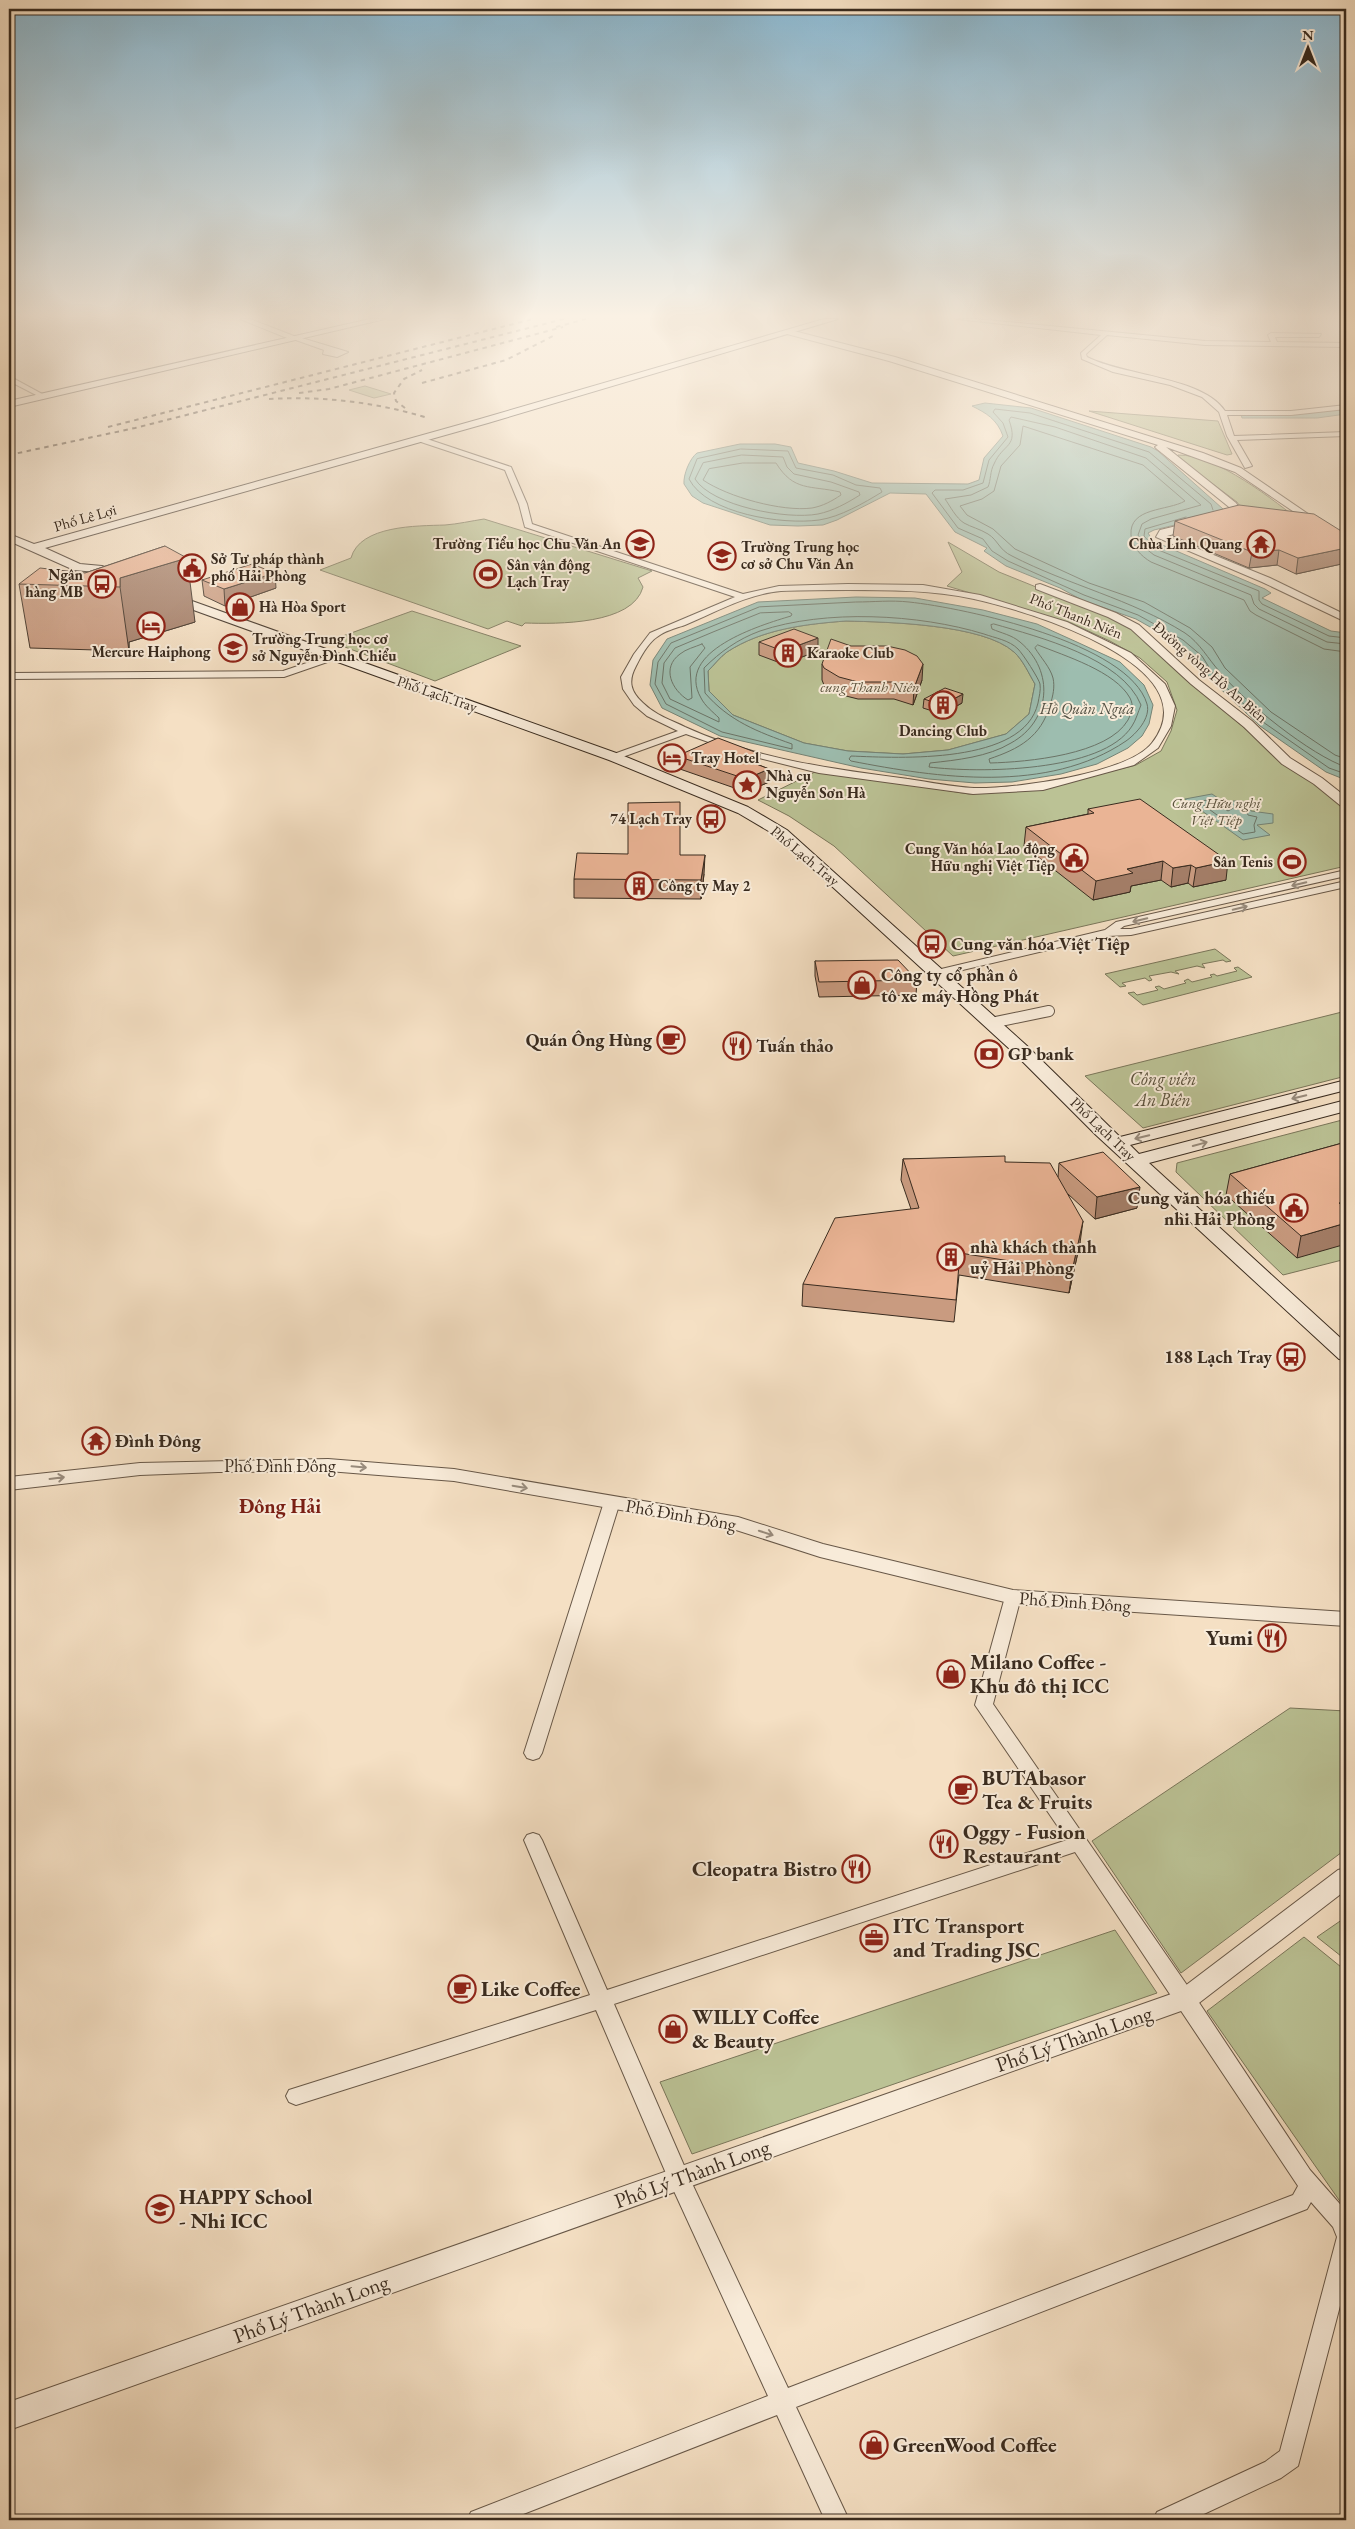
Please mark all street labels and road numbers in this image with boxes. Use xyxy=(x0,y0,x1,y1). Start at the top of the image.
street label: Phố Lê Lợi xyxy=(51,499,119,535)
street label: Phố Thanh Niên xyxy=(1027,588,1125,643)
street label: Đường vòng Hồ An Biên xyxy=(1149,617,1272,727)
street label: Phố Lạch Tray xyxy=(394,671,480,716)
street label: Phố Lạch Tray xyxy=(767,821,844,890)
street label: Phố Lạch Tray xyxy=(1067,1093,1140,1165)
street label: Phố Đình Đông xyxy=(224,1454,336,1477)
street label: Phố Đình Đông xyxy=(624,1493,738,1536)
street label: Phố Đình Đông xyxy=(1018,1586,1132,1617)
street label: Phố Lý Thành Long xyxy=(992,1999,1157,2078)
street label: Phố Lý Thành Long xyxy=(610,2133,774,2214)
street label: Phố Lý Thành Long xyxy=(229,2268,393,2349)

